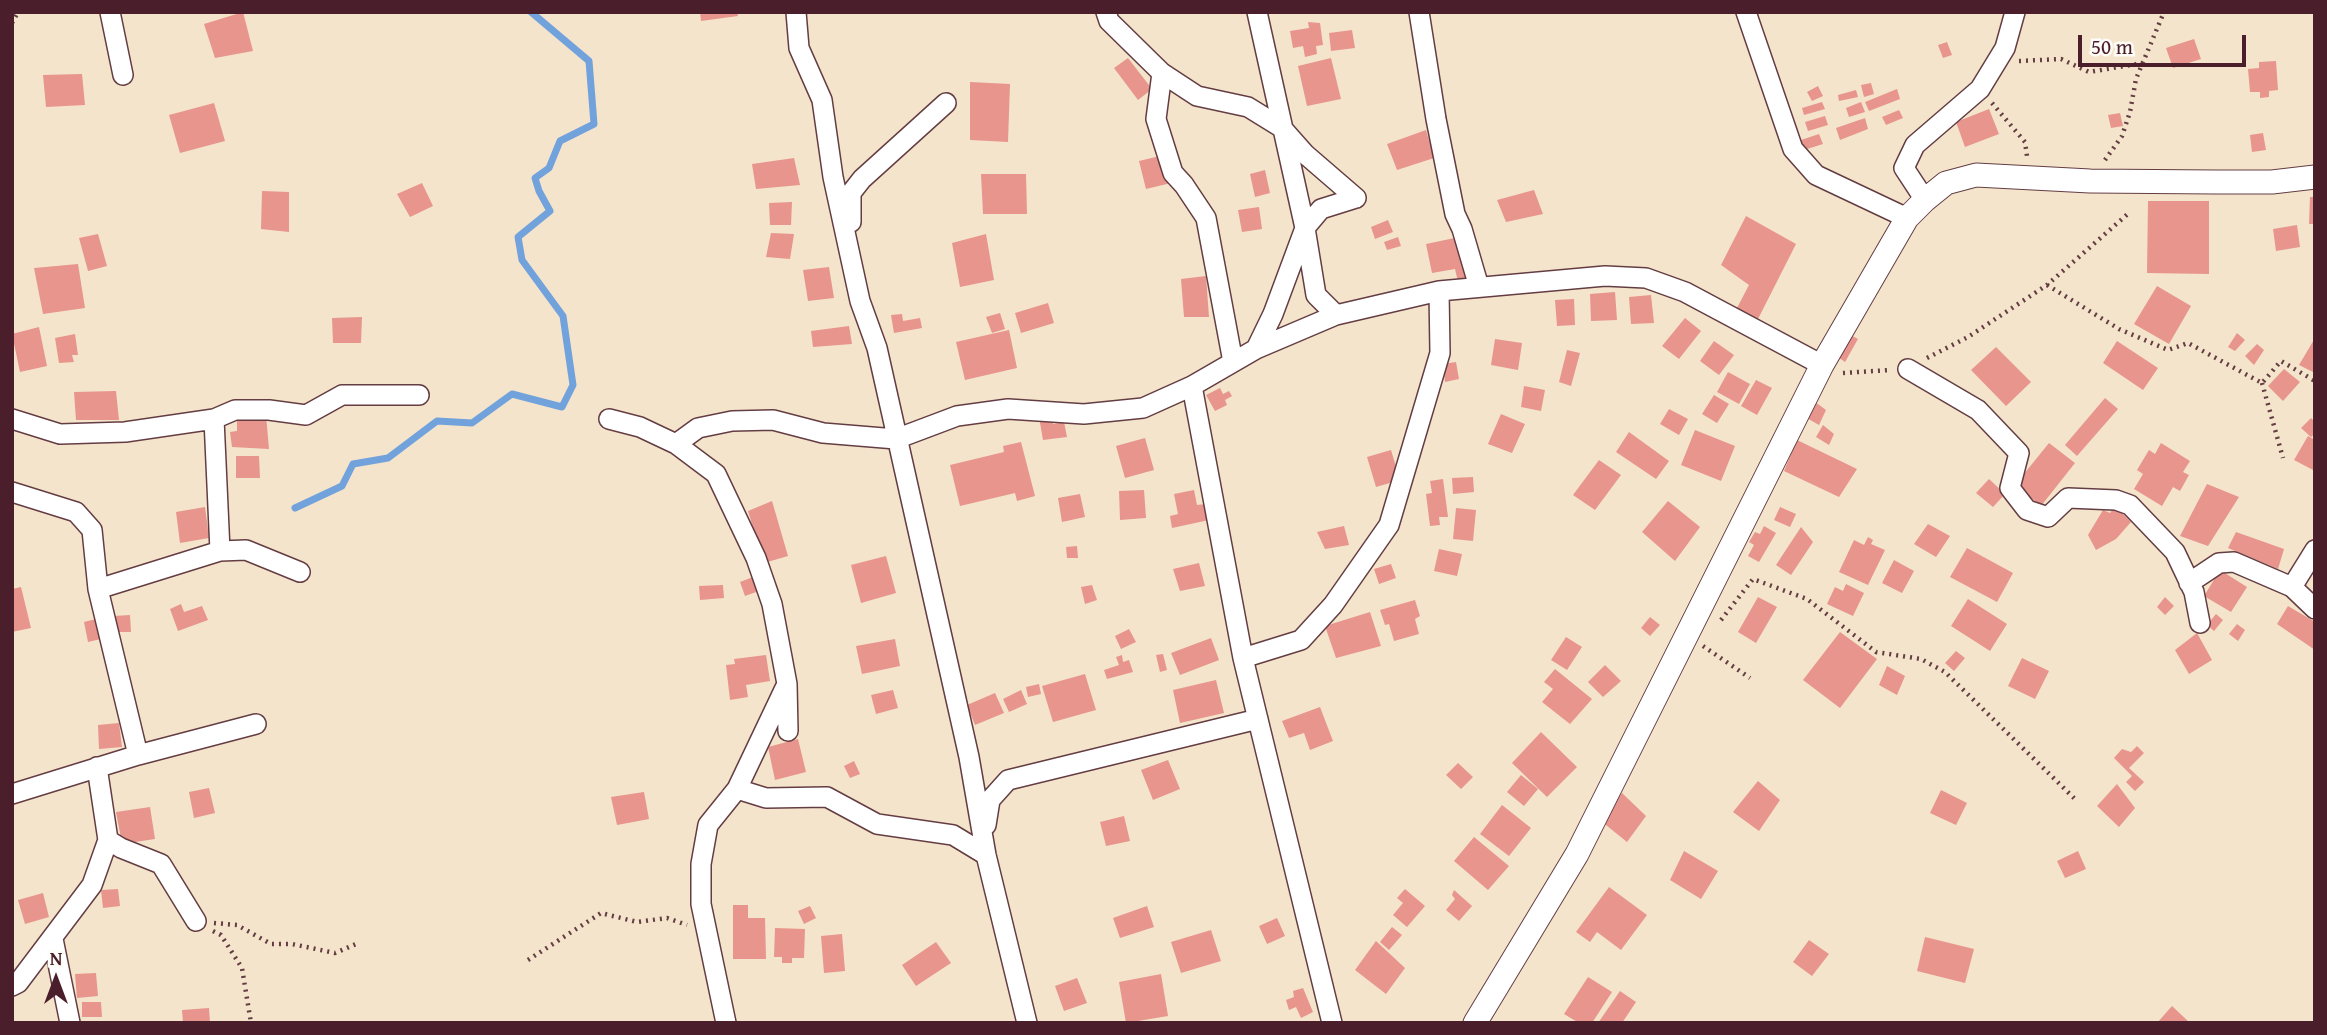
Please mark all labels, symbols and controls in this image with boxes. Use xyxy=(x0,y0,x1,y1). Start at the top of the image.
scale bar xyxy=(2082,21,2250,65)
text: 50 m xyxy=(2091,31,2133,62)
north arrow xyxy=(21,944,91,1014)
text: N xyxy=(50,944,62,972)

